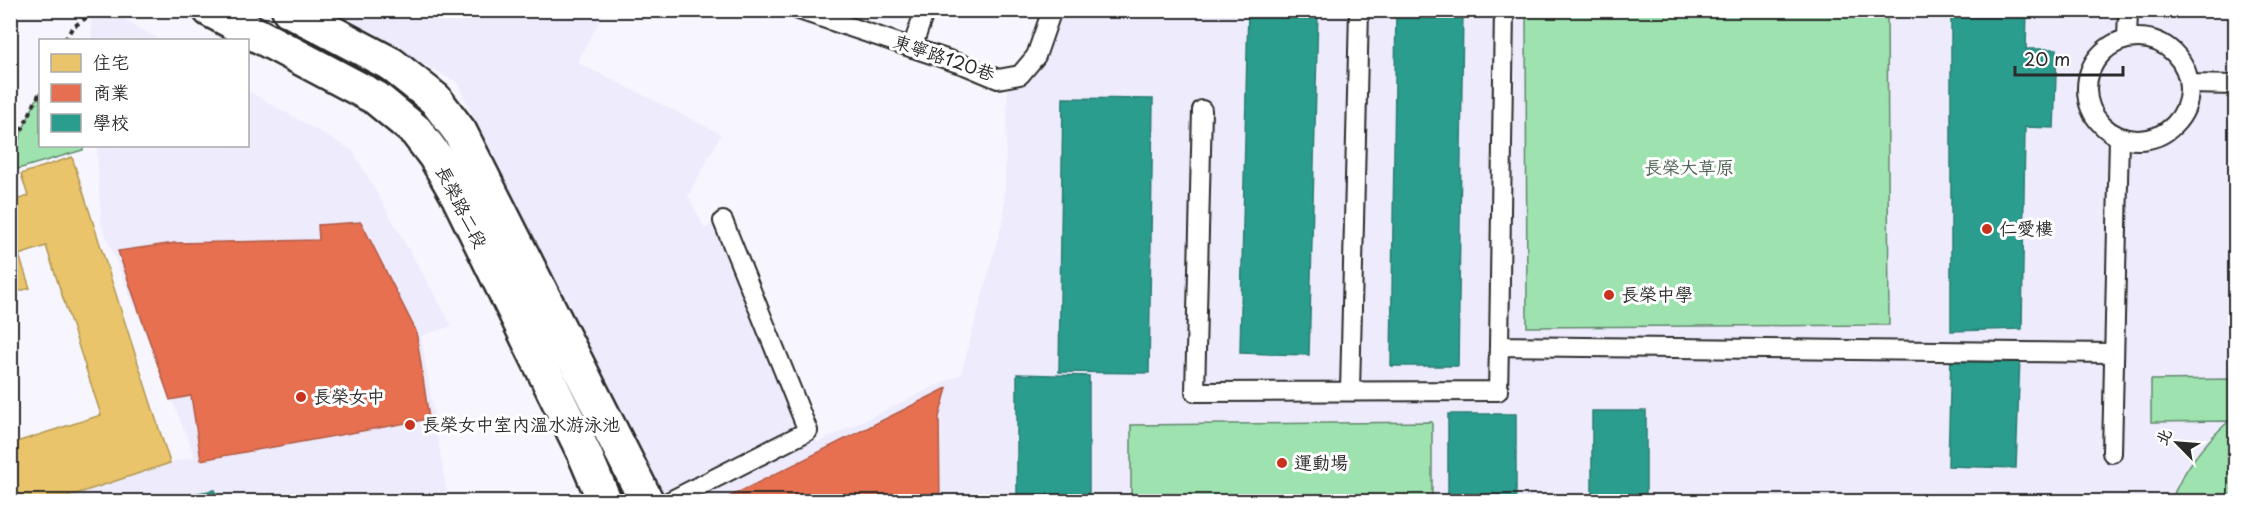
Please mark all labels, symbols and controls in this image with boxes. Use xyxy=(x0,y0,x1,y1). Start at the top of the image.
street label: 東寧路120巷 xyxy=(890,27,999,87)
legend xyxy=(39,39,249,147)
scale bar xyxy=(2015,39,2123,77)
text: 20 m xyxy=(2024,45,2070,72)
text: 住宅 xyxy=(93,48,129,75)
text: 商業 xyxy=(93,78,129,105)
text: 學校 xyxy=(93,108,129,135)
park label: 長榮大草原 xyxy=(1644,153,1734,180)
street label: 長榮路二段 xyxy=(430,160,495,253)
place label: 仁愛樓 xyxy=(1999,214,2053,241)
marker: 仁愛樓 xyxy=(1980,222,1994,236)
place label: 長榮中學 xyxy=(1621,280,1693,307)
marker: 長榮中學 xyxy=(1602,288,1616,302)
place label: 長榮女中 xyxy=(313,382,385,409)
marker: 長榮女中 xyxy=(294,390,308,404)
place label: 長榮女中室內溫水游泳池 xyxy=(422,410,620,437)
north arrow xyxy=(2147,413,2207,473)
marker: 長榮女中室內溫水游泳池 xyxy=(403,418,417,432)
text: 北 xyxy=(2148,424,2177,449)
place label: 運動場 xyxy=(1294,448,1348,475)
marker: 運動場 xyxy=(1275,456,1289,470)

